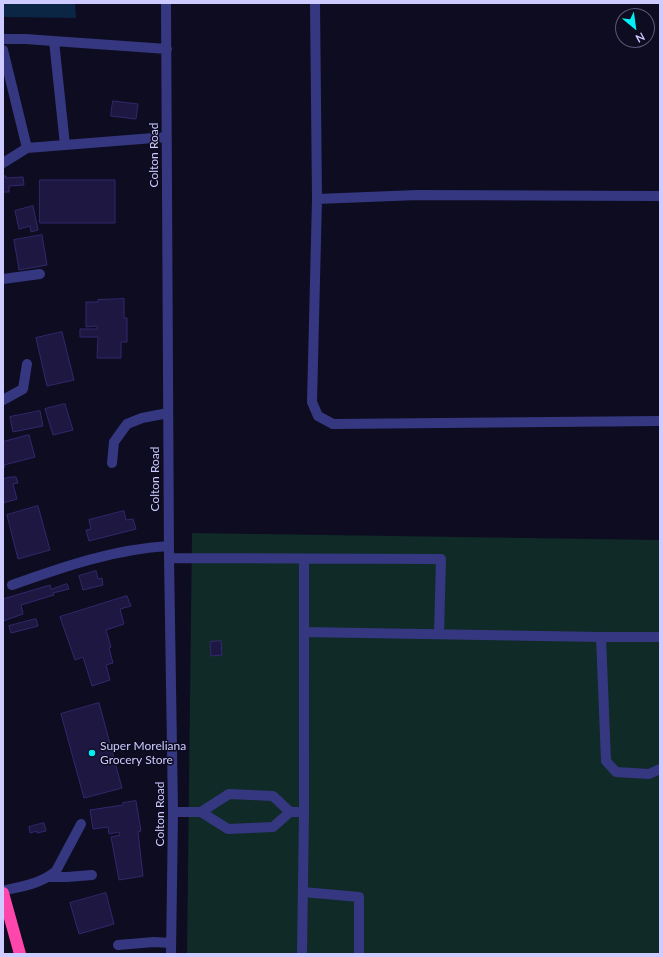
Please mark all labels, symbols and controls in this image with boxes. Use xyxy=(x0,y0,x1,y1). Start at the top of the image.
north arrow xyxy=(615,8,655,48)
text: N xyxy=(634,30,647,46)
street label: Colton Road xyxy=(147,123,161,187)
street label: Colton Road xyxy=(148,447,162,511)
place label: Super Moreliana Grocery Store xyxy=(100,739,186,767)
marker: Super Moreliana Grocery Store xyxy=(87,748,97,758)
street label: Colton Road xyxy=(153,782,167,846)

